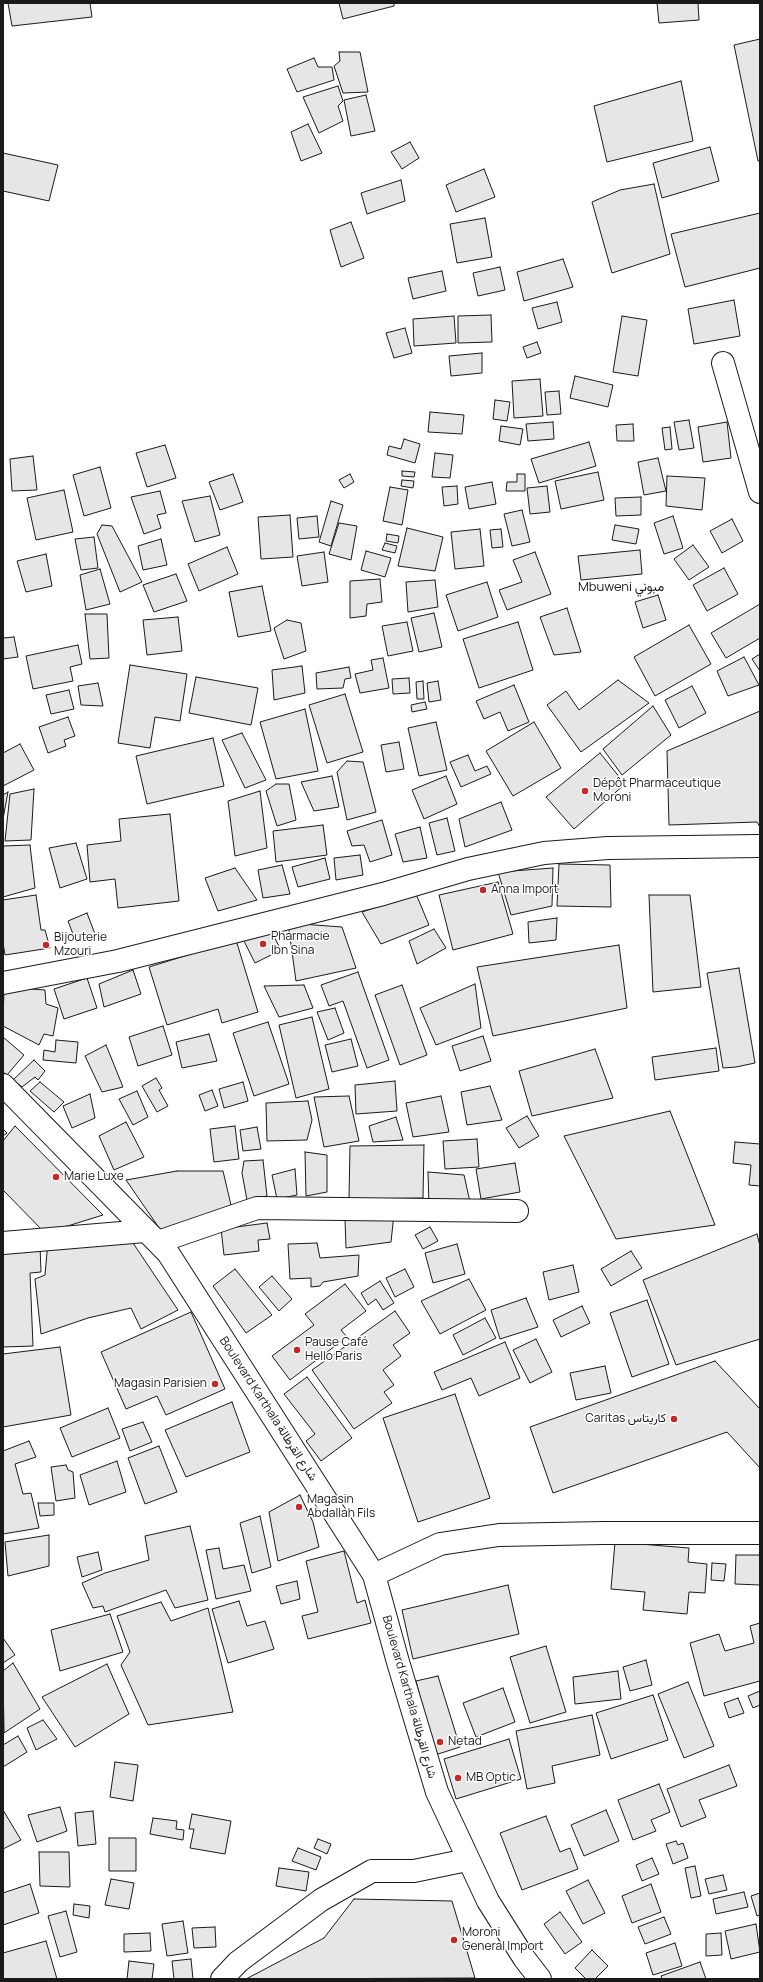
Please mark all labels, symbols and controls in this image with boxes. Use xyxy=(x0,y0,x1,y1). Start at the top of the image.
district label: Mbuweni مبوني xyxy=(578,579,664,595)
place label: Dépôt Pharmaceutique Moroni xyxy=(593,777,721,805)
marker: Dépôt Pharmaceutique Moroni xyxy=(580,786,590,796)
place label: Anna Import xyxy=(491,883,558,897)
marker: Anna Import xyxy=(478,885,488,895)
place label: Pharmacie Ibn Sina xyxy=(271,930,329,958)
place label: Bijouterie Mzouri xyxy=(54,931,107,959)
marker: Pharmacie Ibn Sina xyxy=(258,939,268,949)
marker: Bijouterie Mzouri xyxy=(41,940,51,950)
place label: Marie Luxe xyxy=(64,1170,124,1184)
marker: Marie Luxe xyxy=(51,1172,61,1182)
street label: Boulevard Karthala شارع القرطالة xyxy=(216,1334,320,1484)
place label: Pause Café Hello Paris xyxy=(305,1336,368,1364)
marker: Pause Café Hello Paris xyxy=(292,1345,302,1355)
place label: Magasin Parisien xyxy=(114,1377,207,1391)
marker: Magasin Parisien xyxy=(210,1379,220,1389)
place label: Caritas كاريتاس xyxy=(585,1412,666,1426)
marker: Caritas كاريتاس xyxy=(669,1414,679,1424)
place label: Magasin Abdallah Fils xyxy=(307,1493,375,1521)
marker: Magasin Abdallah Fils xyxy=(294,1502,304,1512)
street label: Boulevard Karthala شارع القرطالة xyxy=(379,1614,439,1780)
place label: Netad xyxy=(448,1735,482,1749)
marker: Netad xyxy=(435,1737,445,1747)
place label: MB Optic xyxy=(466,1771,516,1785)
marker: MB Optic xyxy=(453,1773,463,1783)
place label: Moroni General Import xyxy=(462,1926,544,1954)
marker: Moroni General Import xyxy=(449,1935,459,1945)

